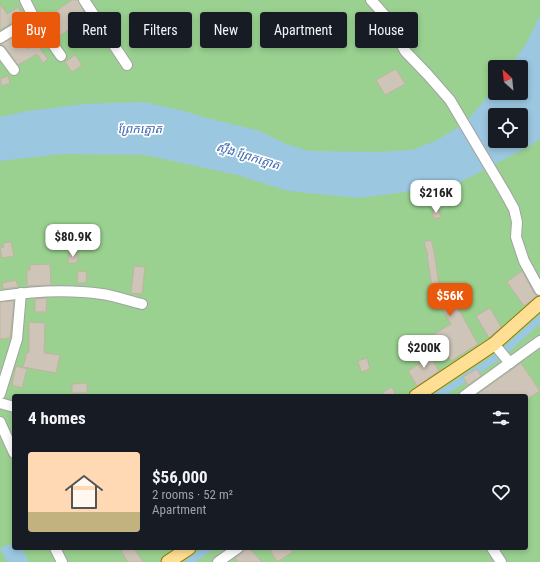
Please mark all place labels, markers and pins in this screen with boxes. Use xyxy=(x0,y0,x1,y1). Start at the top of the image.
pin: $216K xyxy=(408,180,464,214)
pin: $80.9K xyxy=(40,224,106,258)
pin: $56K xyxy=(426,283,474,317)
pin: $200K xyxy=(396,335,452,369)

